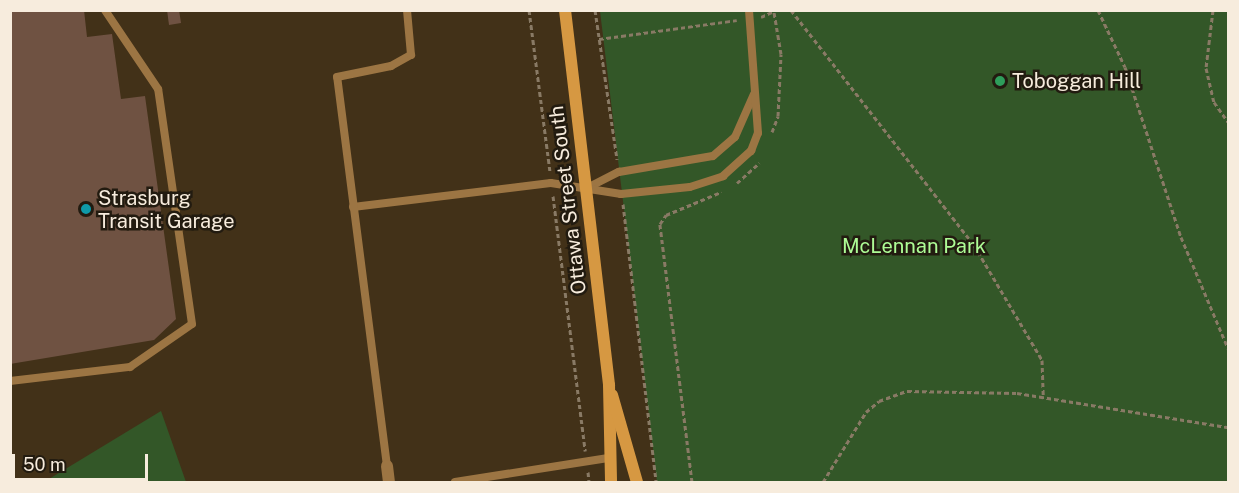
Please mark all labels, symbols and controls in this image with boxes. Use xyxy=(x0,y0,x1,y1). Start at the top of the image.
place label: Toboggan Hill xyxy=(1012,69,1141,93)
marker: Toboggan Hill xyxy=(993,74,1007,88)
street label: Ottawa Street South xyxy=(545,104,591,296)
place label: Strasburg Transit Garage xyxy=(98,186,235,233)
marker: Strasburg Transit Garage xyxy=(79,202,93,216)
park label: McLennan Park xyxy=(842,234,986,258)
scale bar xyxy=(15,442,152,480)
text: 50 m xyxy=(23,454,66,475)

